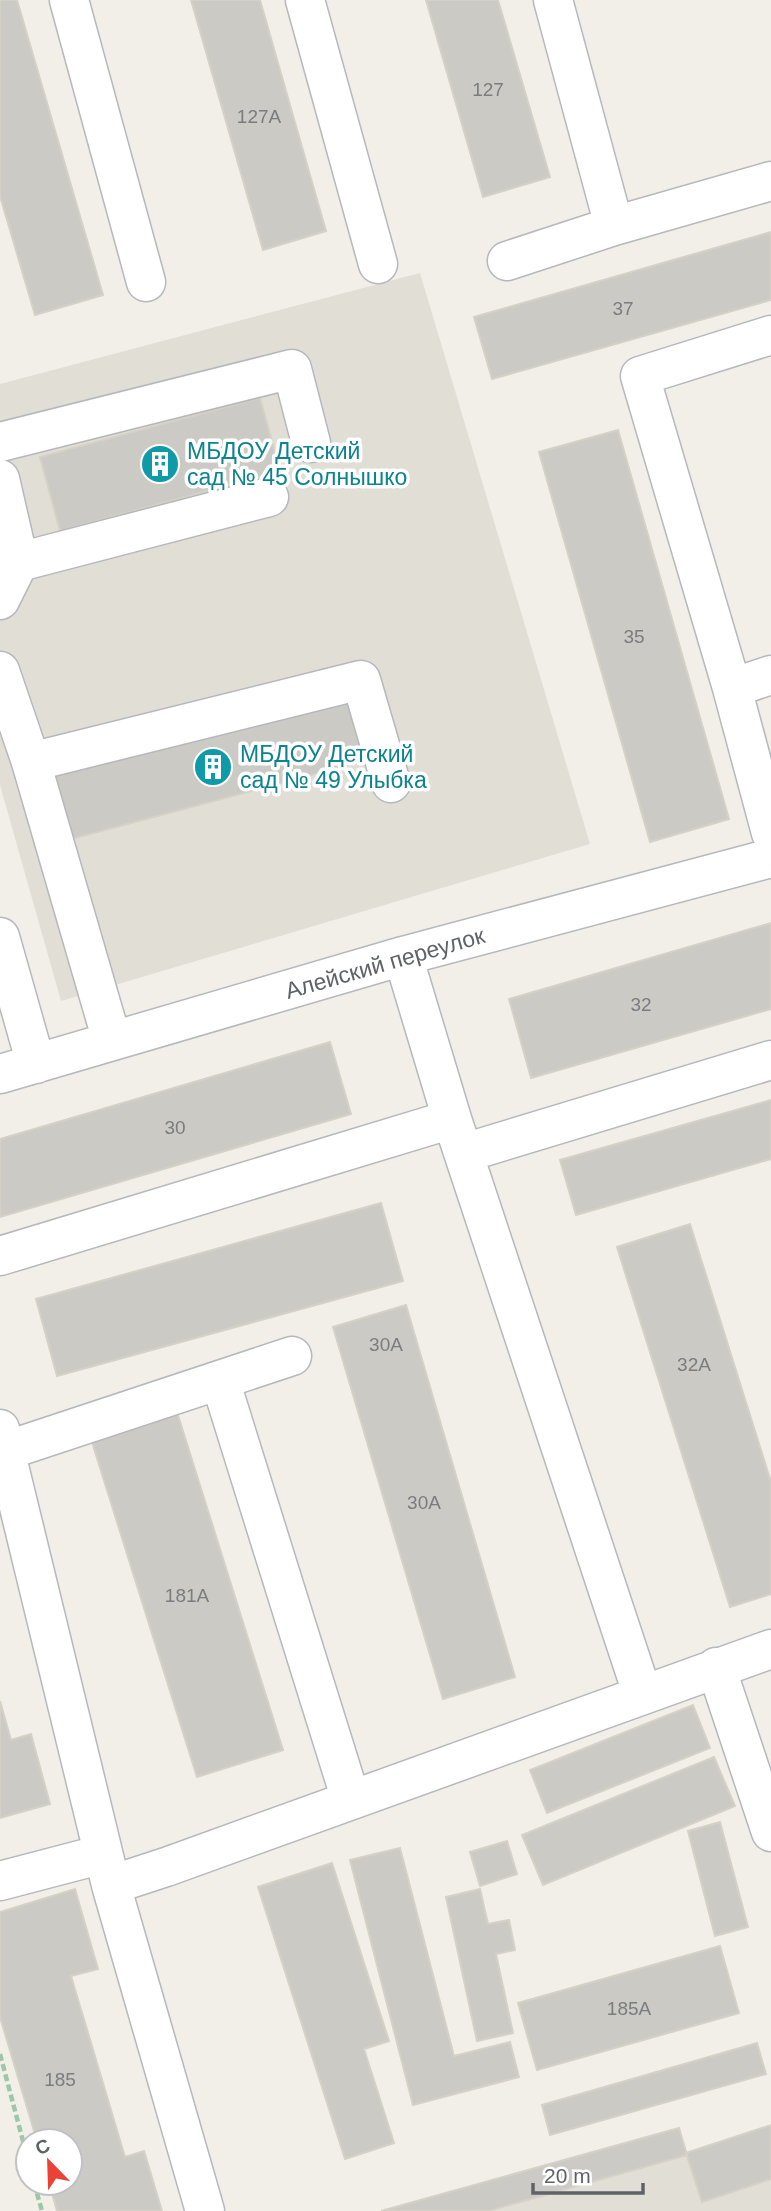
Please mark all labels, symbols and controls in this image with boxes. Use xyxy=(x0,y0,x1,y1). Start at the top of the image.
house number: 127 xyxy=(472,79,504,100)
house number: 127А xyxy=(237,106,282,127)
house number: 37 xyxy=(612,298,634,319)
place label: МБДОУ Детский сад № 45 Солнышко xyxy=(187,438,407,490)
building icon: МБДОУ Детский сад № 45 Солнышко xyxy=(139,443,181,485)
house number: 35 xyxy=(623,626,645,647)
place label: МБДОУ Детский сад № 49 Улыбка xyxy=(240,741,427,793)
building icon: МБДОУ Детский сад № 49 Улыбка xyxy=(192,746,234,788)
street label: Алейский переулок xyxy=(282,922,489,1004)
house number: 32 xyxy=(630,994,652,1015)
house number: 30 xyxy=(164,1117,186,1138)
house number: 30А xyxy=(369,1334,403,1355)
house number: 32А xyxy=(677,1354,711,1375)
house number: 30А xyxy=(407,1492,441,1513)
house number: 181А xyxy=(165,1585,210,1606)
house number: 185А xyxy=(607,1998,652,2019)
house number: 185 xyxy=(44,2069,76,2090)
north arrow xyxy=(14,2127,84,2197)
text: С xyxy=(32,2134,53,2159)
scale bar xyxy=(533,2152,643,2196)
text: 20 m xyxy=(544,2164,591,2187)

